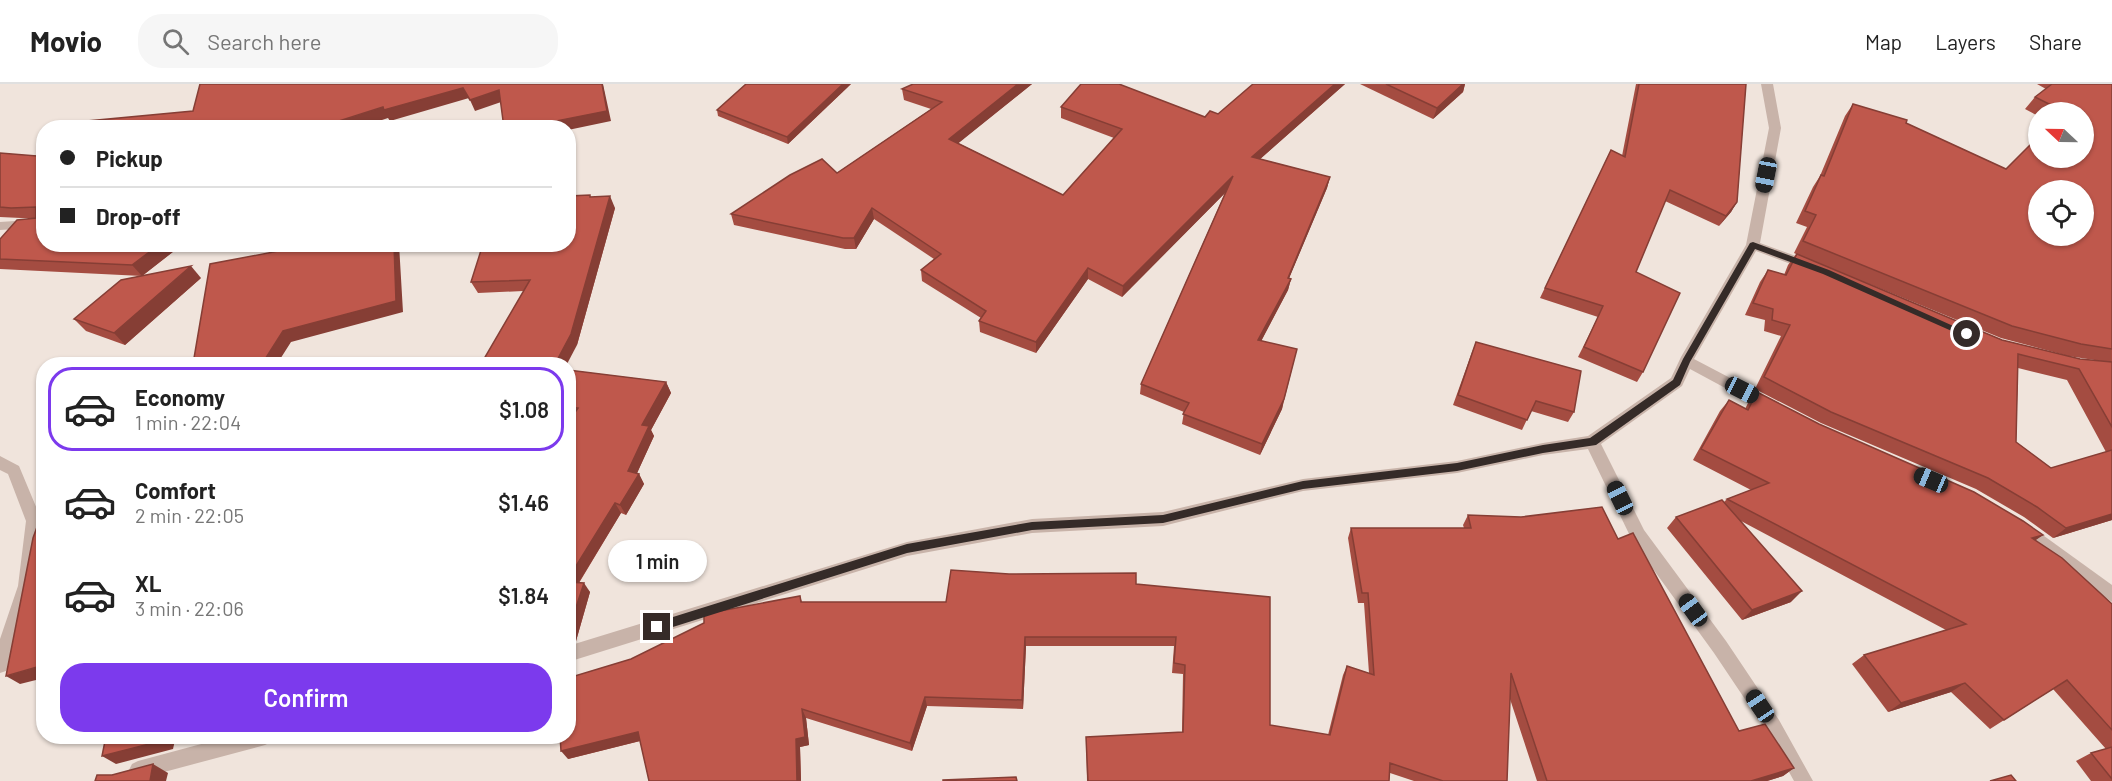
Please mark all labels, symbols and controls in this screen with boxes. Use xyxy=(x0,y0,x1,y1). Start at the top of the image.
search box xyxy=(138,14,558,68)
text: Movio xyxy=(30,24,102,58)
icon: search xyxy=(159,25,192,58)
text: Search here xyxy=(207,28,322,54)
text: Map xyxy=(1865,29,1902,54)
text: Layers xyxy=(1935,29,1996,54)
text: Share xyxy=(2029,29,2082,54)
north arrow xyxy=(2028,102,2094,168)
map controls xyxy=(2028,102,2094,246)
text: Pickup xyxy=(96,145,163,171)
car xyxy=(1754,156,1778,194)
button: locate xyxy=(2028,180,2094,246)
text: Drop-off xyxy=(96,203,180,229)
route start xyxy=(1953,320,1980,347)
car xyxy=(1722,374,1762,406)
icon: car xyxy=(63,382,117,436)
text: Economy xyxy=(135,384,225,410)
text: $1.08 xyxy=(499,396,549,422)
text: 1 min · 22:04 xyxy=(135,410,241,434)
car xyxy=(1911,465,1951,495)
icon: car xyxy=(63,475,117,529)
text: Comfort xyxy=(135,477,216,503)
car xyxy=(1604,478,1636,518)
text: $1.46 xyxy=(498,489,549,515)
text: 2 min · 22:05 xyxy=(135,503,244,527)
callout: 1 min xyxy=(608,540,706,582)
text: 1 min xyxy=(636,549,679,573)
icon: car xyxy=(63,568,117,622)
text: XL xyxy=(135,570,161,596)
text: $1.84 xyxy=(498,582,549,608)
car xyxy=(1675,590,1711,630)
text: 3 min · 22:06 xyxy=(135,596,244,620)
route end xyxy=(643,613,670,640)
button: Confirm xyxy=(60,663,552,732)
car xyxy=(1742,686,1778,726)

